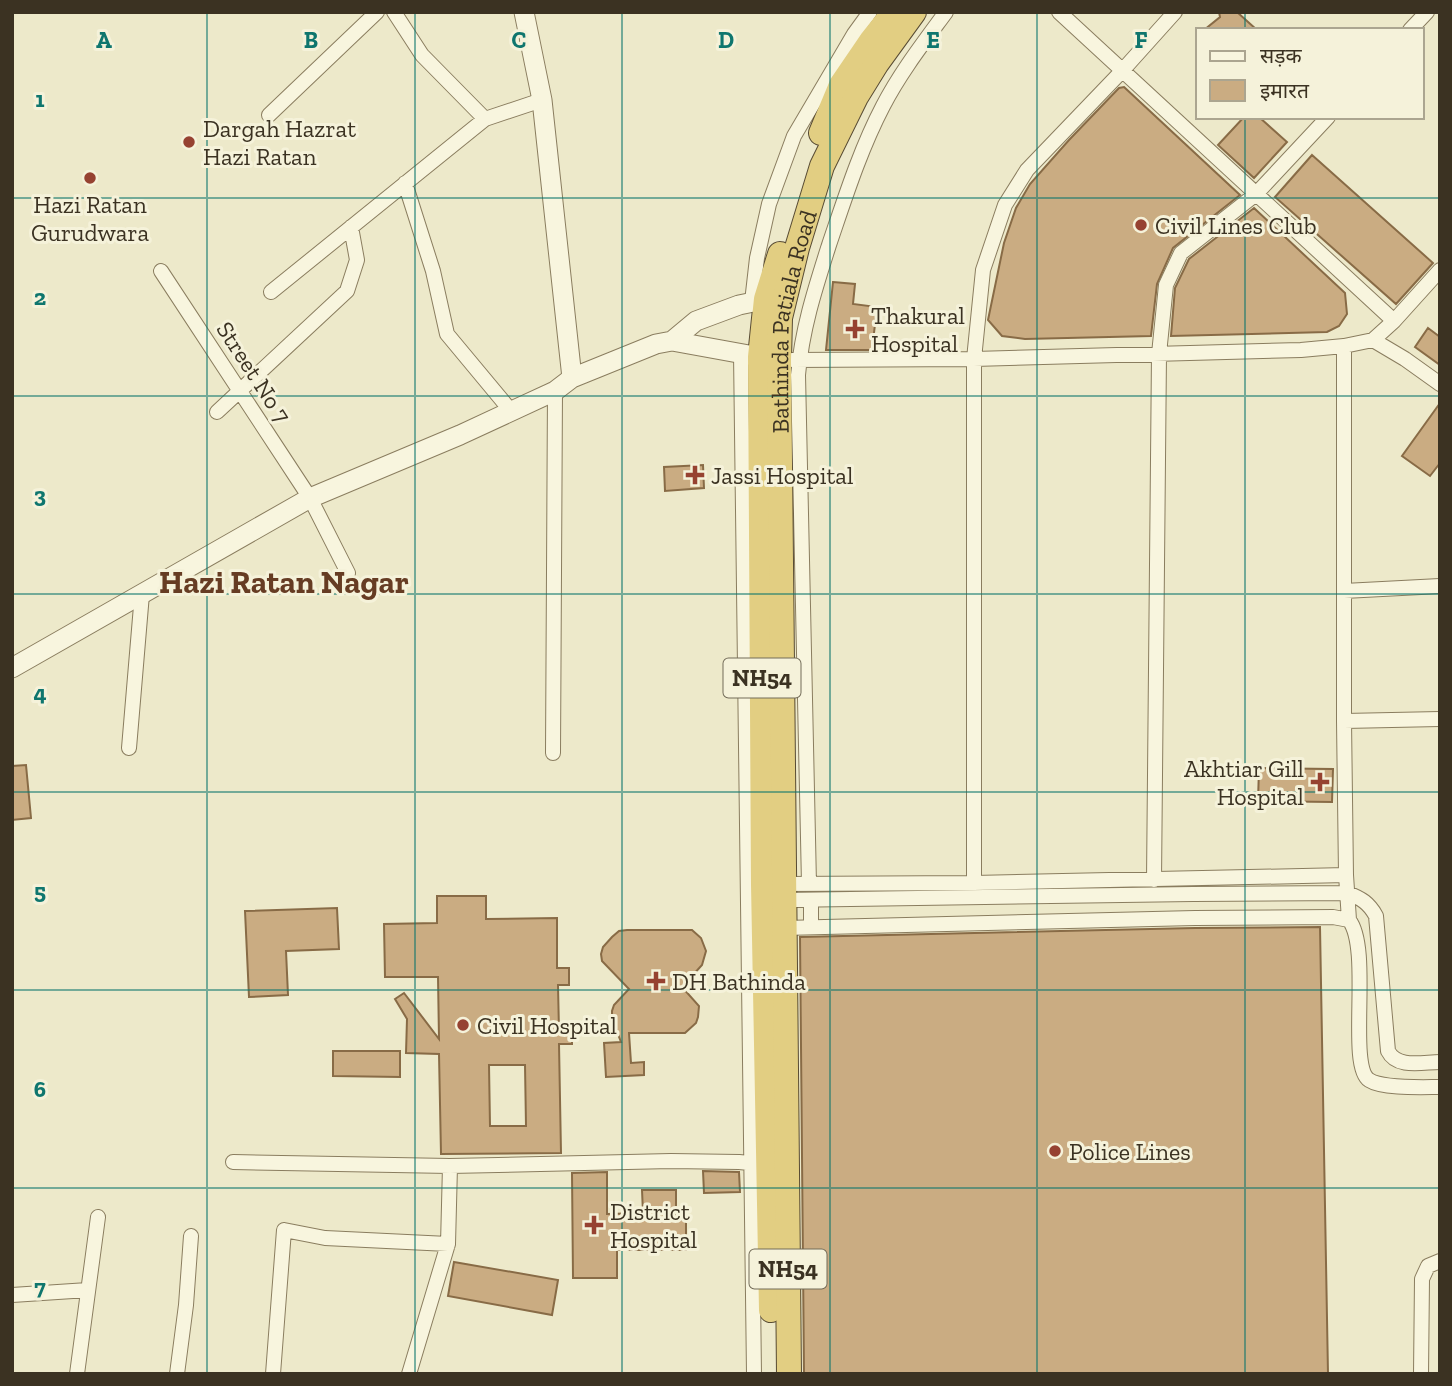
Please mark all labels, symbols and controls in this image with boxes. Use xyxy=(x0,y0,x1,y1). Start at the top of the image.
text: A xyxy=(96,26,112,54)
text: B xyxy=(304,26,318,54)
text: C xyxy=(512,26,526,54)
text: D xyxy=(718,26,734,54)
text: E xyxy=(926,26,940,54)
text: F xyxy=(1134,26,1148,54)
legend xyxy=(1196,28,1424,119)
text: सड़क xyxy=(1260,43,1302,68)
text: इमारत xyxy=(1260,78,1310,103)
text: 1 xyxy=(35,85,45,113)
place label: Dargah Hazrat Hazi Ratan xyxy=(203,114,356,171)
marker: Dargah Hazrat Hazi Ratan xyxy=(181,134,197,150)
marker: Hazi Ratan Gurudwara xyxy=(82,170,98,186)
place label: Hazi Ratan Gurudwara xyxy=(31,190,150,247)
street label: Bathinda Patiala Road xyxy=(764,206,822,434)
place label: Civil Lines Club xyxy=(1155,211,1317,240)
marker: Civil Lines Club xyxy=(1133,217,1149,233)
text: 2 xyxy=(34,283,46,311)
place label: Thakural Hospital xyxy=(871,301,965,358)
street label: Street No 7 xyxy=(211,316,297,428)
marker: Thakural Hospital xyxy=(845,319,865,339)
place label: Jassi Hospital xyxy=(711,461,853,490)
marker: Jassi Hospital xyxy=(685,465,705,485)
text: 3 xyxy=(34,481,46,509)
district label: Hazi Ratan Nagar xyxy=(159,563,409,601)
road number: NH54 xyxy=(724,658,800,698)
text: 4 xyxy=(33,679,47,707)
place label: Akhtiar Gill Hospital xyxy=(1184,754,1304,811)
marker: Akhtiar Gill Hospital xyxy=(1310,772,1330,792)
text: 5 xyxy=(34,877,46,905)
place label: DH Bathinda xyxy=(672,967,806,996)
marker: DH Bathinda xyxy=(646,971,666,991)
place label: Civil Hospital xyxy=(477,1011,617,1040)
marker: Civil Hospital xyxy=(455,1017,471,1033)
text: 6 xyxy=(34,1075,46,1103)
place label: Police Lines xyxy=(1069,1137,1191,1166)
marker: Police Lines xyxy=(1047,1143,1063,1159)
place label: District Hospital xyxy=(610,1197,697,1254)
marker: District Hospital xyxy=(584,1215,604,1235)
road number: NH54 xyxy=(750,1250,826,1288)
text: 7 xyxy=(34,1273,46,1301)

